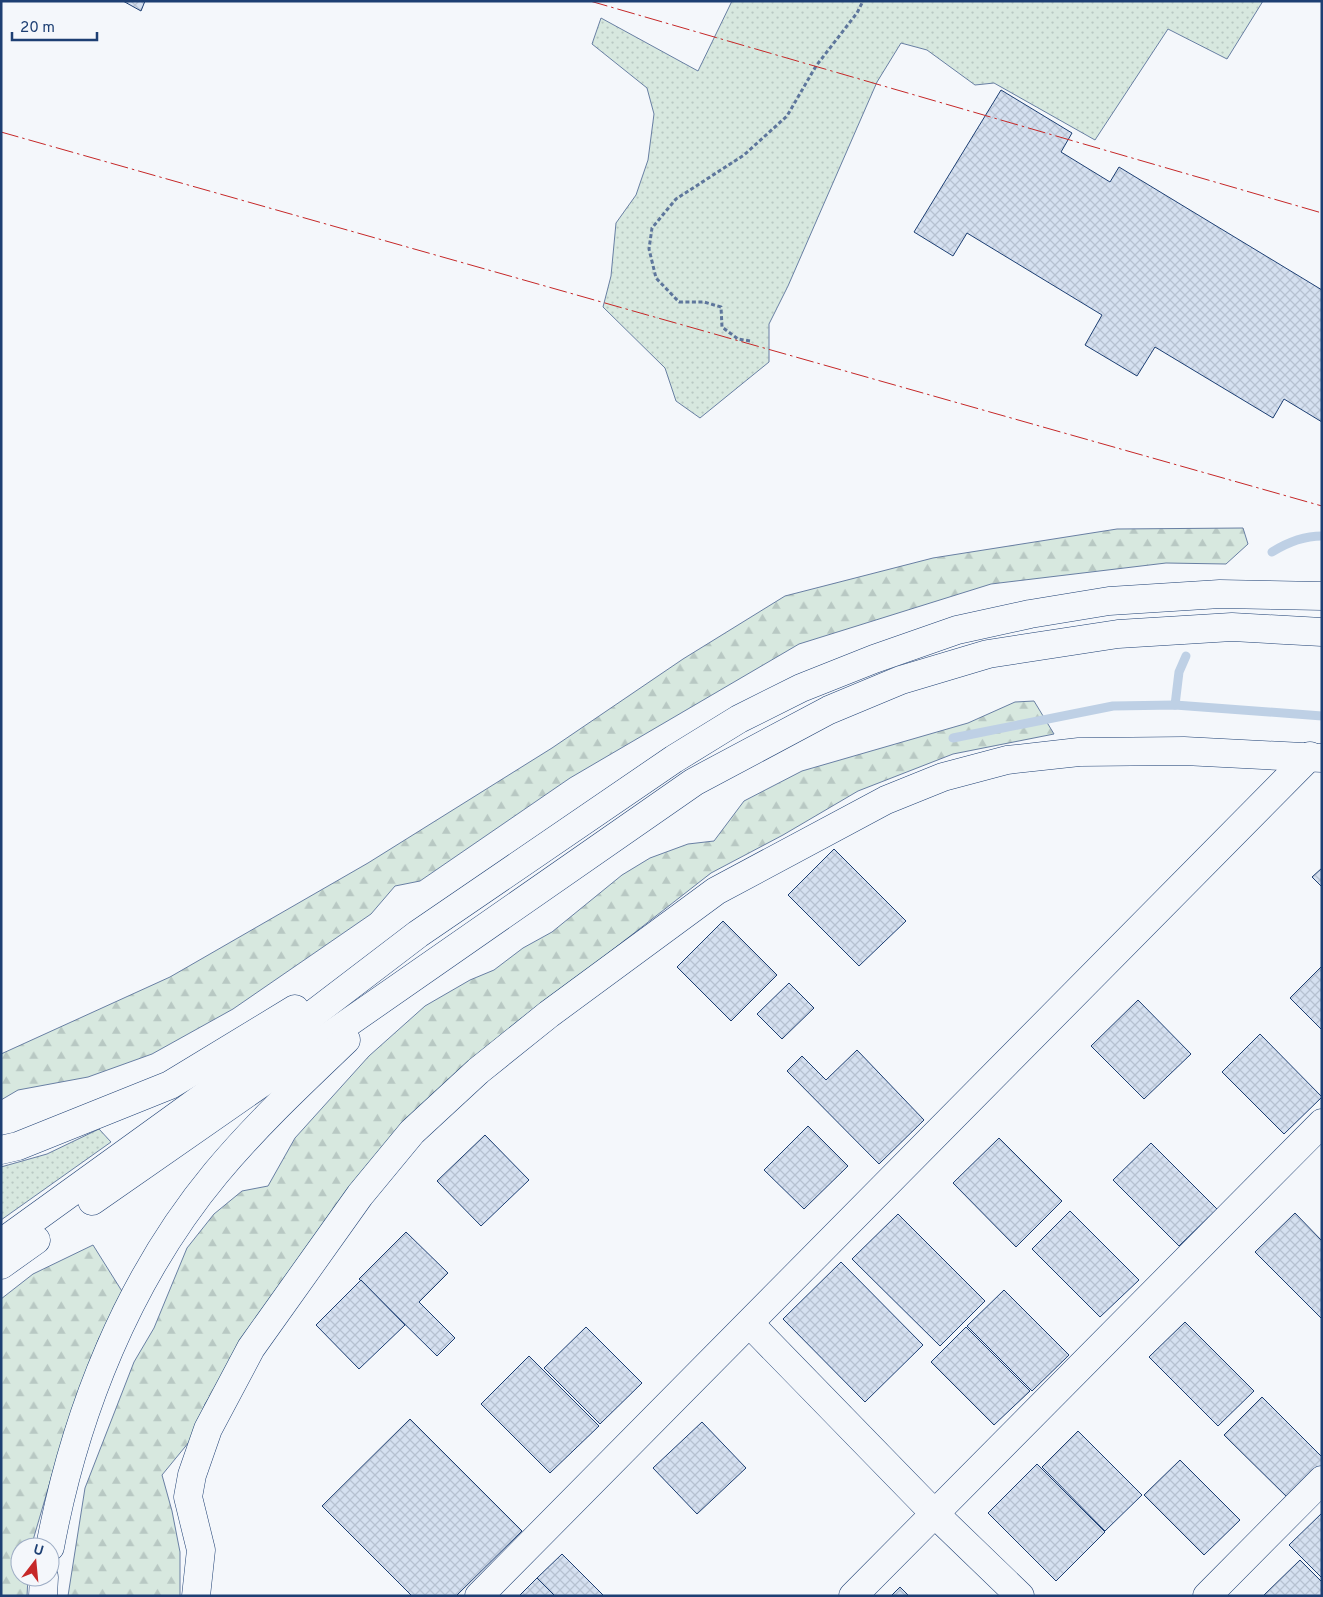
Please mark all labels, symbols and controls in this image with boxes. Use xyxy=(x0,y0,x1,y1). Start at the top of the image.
scale bar xyxy=(12,10,98,42)
text: 20 m xyxy=(20,19,55,38)
north arrow xyxy=(10,1537,60,1587)
text: U xyxy=(31,1541,45,1560)

